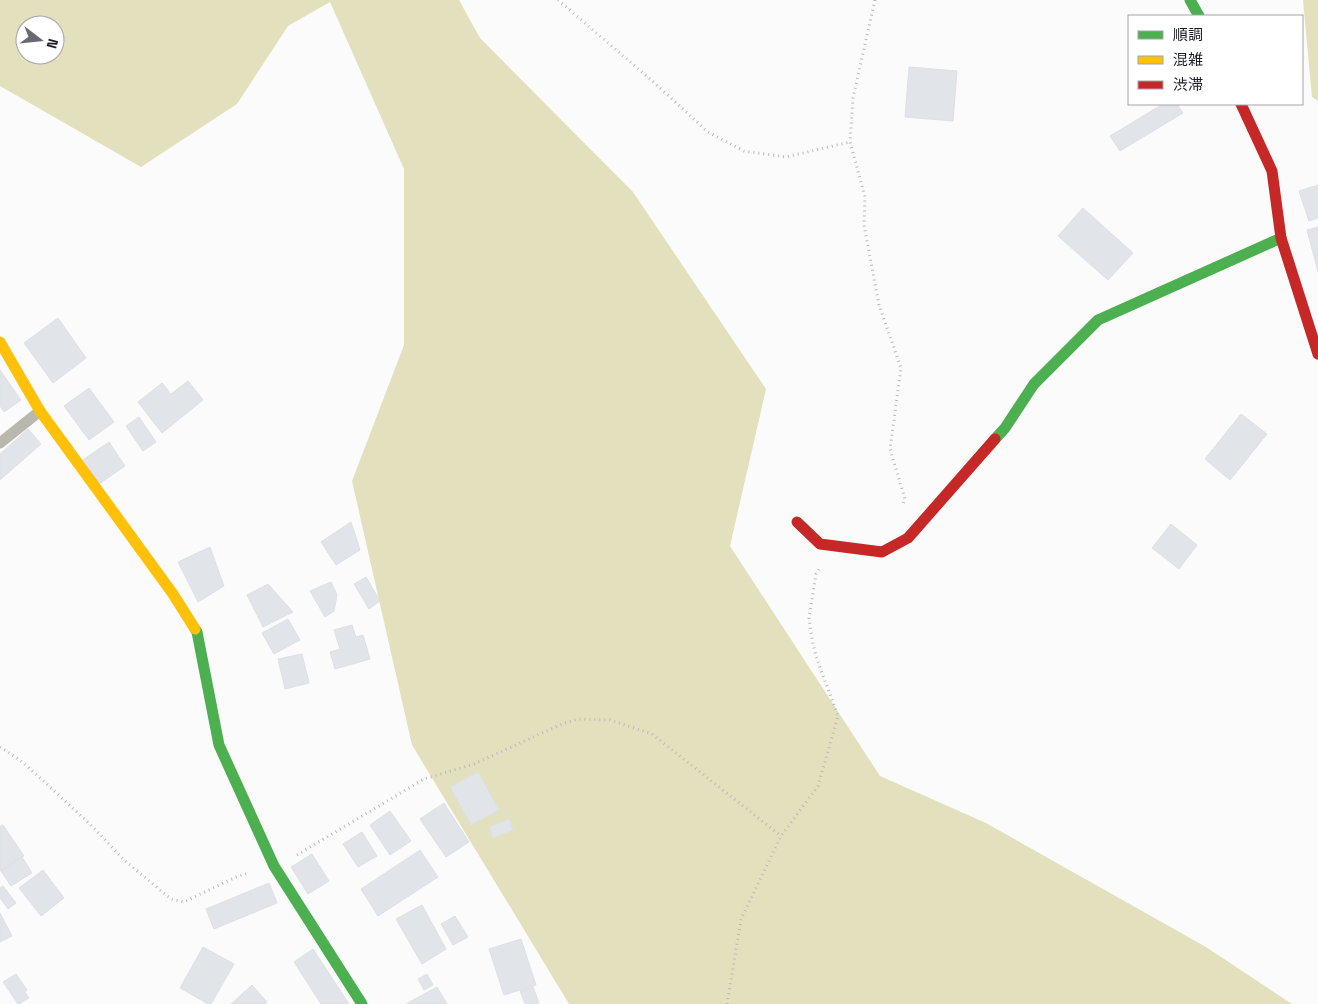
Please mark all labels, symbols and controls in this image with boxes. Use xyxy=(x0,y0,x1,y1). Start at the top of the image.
north arrow xyxy=(15,15,65,65)
legend xyxy=(1128,15,1303,105)
text: 順調 xyxy=(1173,25,1203,44)
text: N xyxy=(43,37,62,51)
text: 混雑 xyxy=(1173,50,1203,69)
text: 渋滞 xyxy=(1173,75,1203,94)

